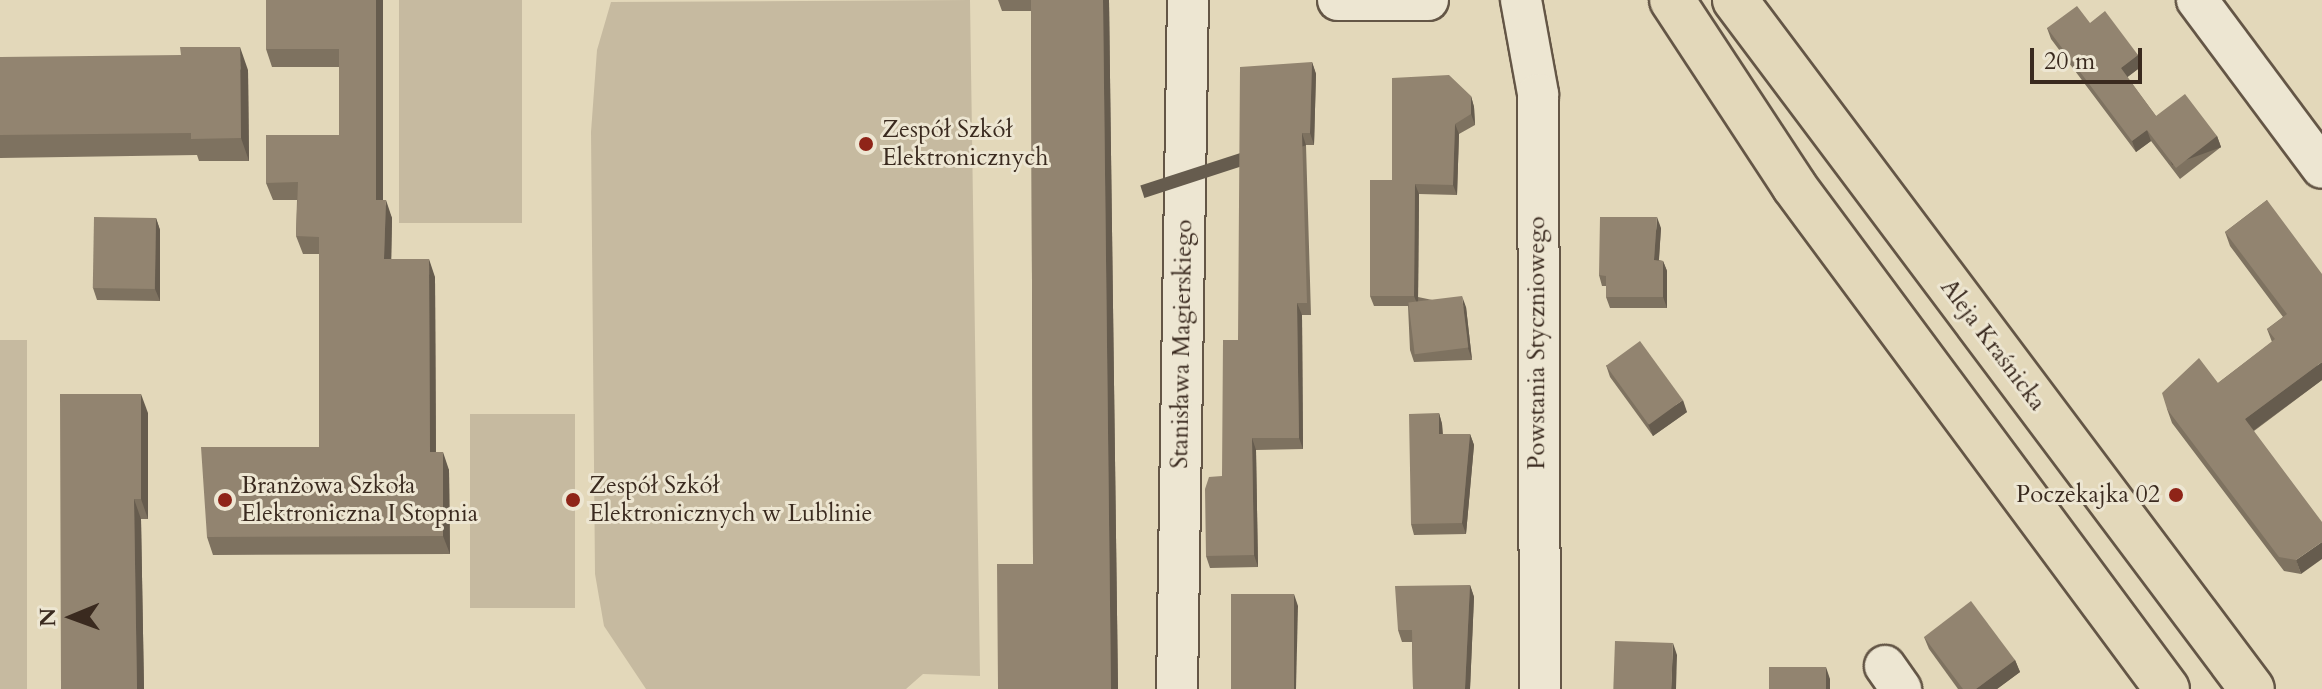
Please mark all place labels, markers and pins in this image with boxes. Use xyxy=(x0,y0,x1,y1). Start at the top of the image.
place label: Zespół Szkół Elektronicznych xyxy=(882,116,1048,172)
marker: Zespół Szkół Elektronicznych xyxy=(857,135,875,153)
place label: Branżowa Szkoła Elektroniczna I Stopnia xyxy=(241,472,478,528)
place label: Zespół Szkół Elektronicznych w Lublinie xyxy=(589,472,872,528)
place label: Poczekajka 02 xyxy=(2016,481,2160,509)
marker: Poczekajka 02 xyxy=(2167,486,2185,504)
marker: Branżowa Szkoła Elektroniczna I Stopnia xyxy=(216,491,234,509)
marker: Zespół Szkół Elektronicznych w Lublinie xyxy=(564,491,582,509)

